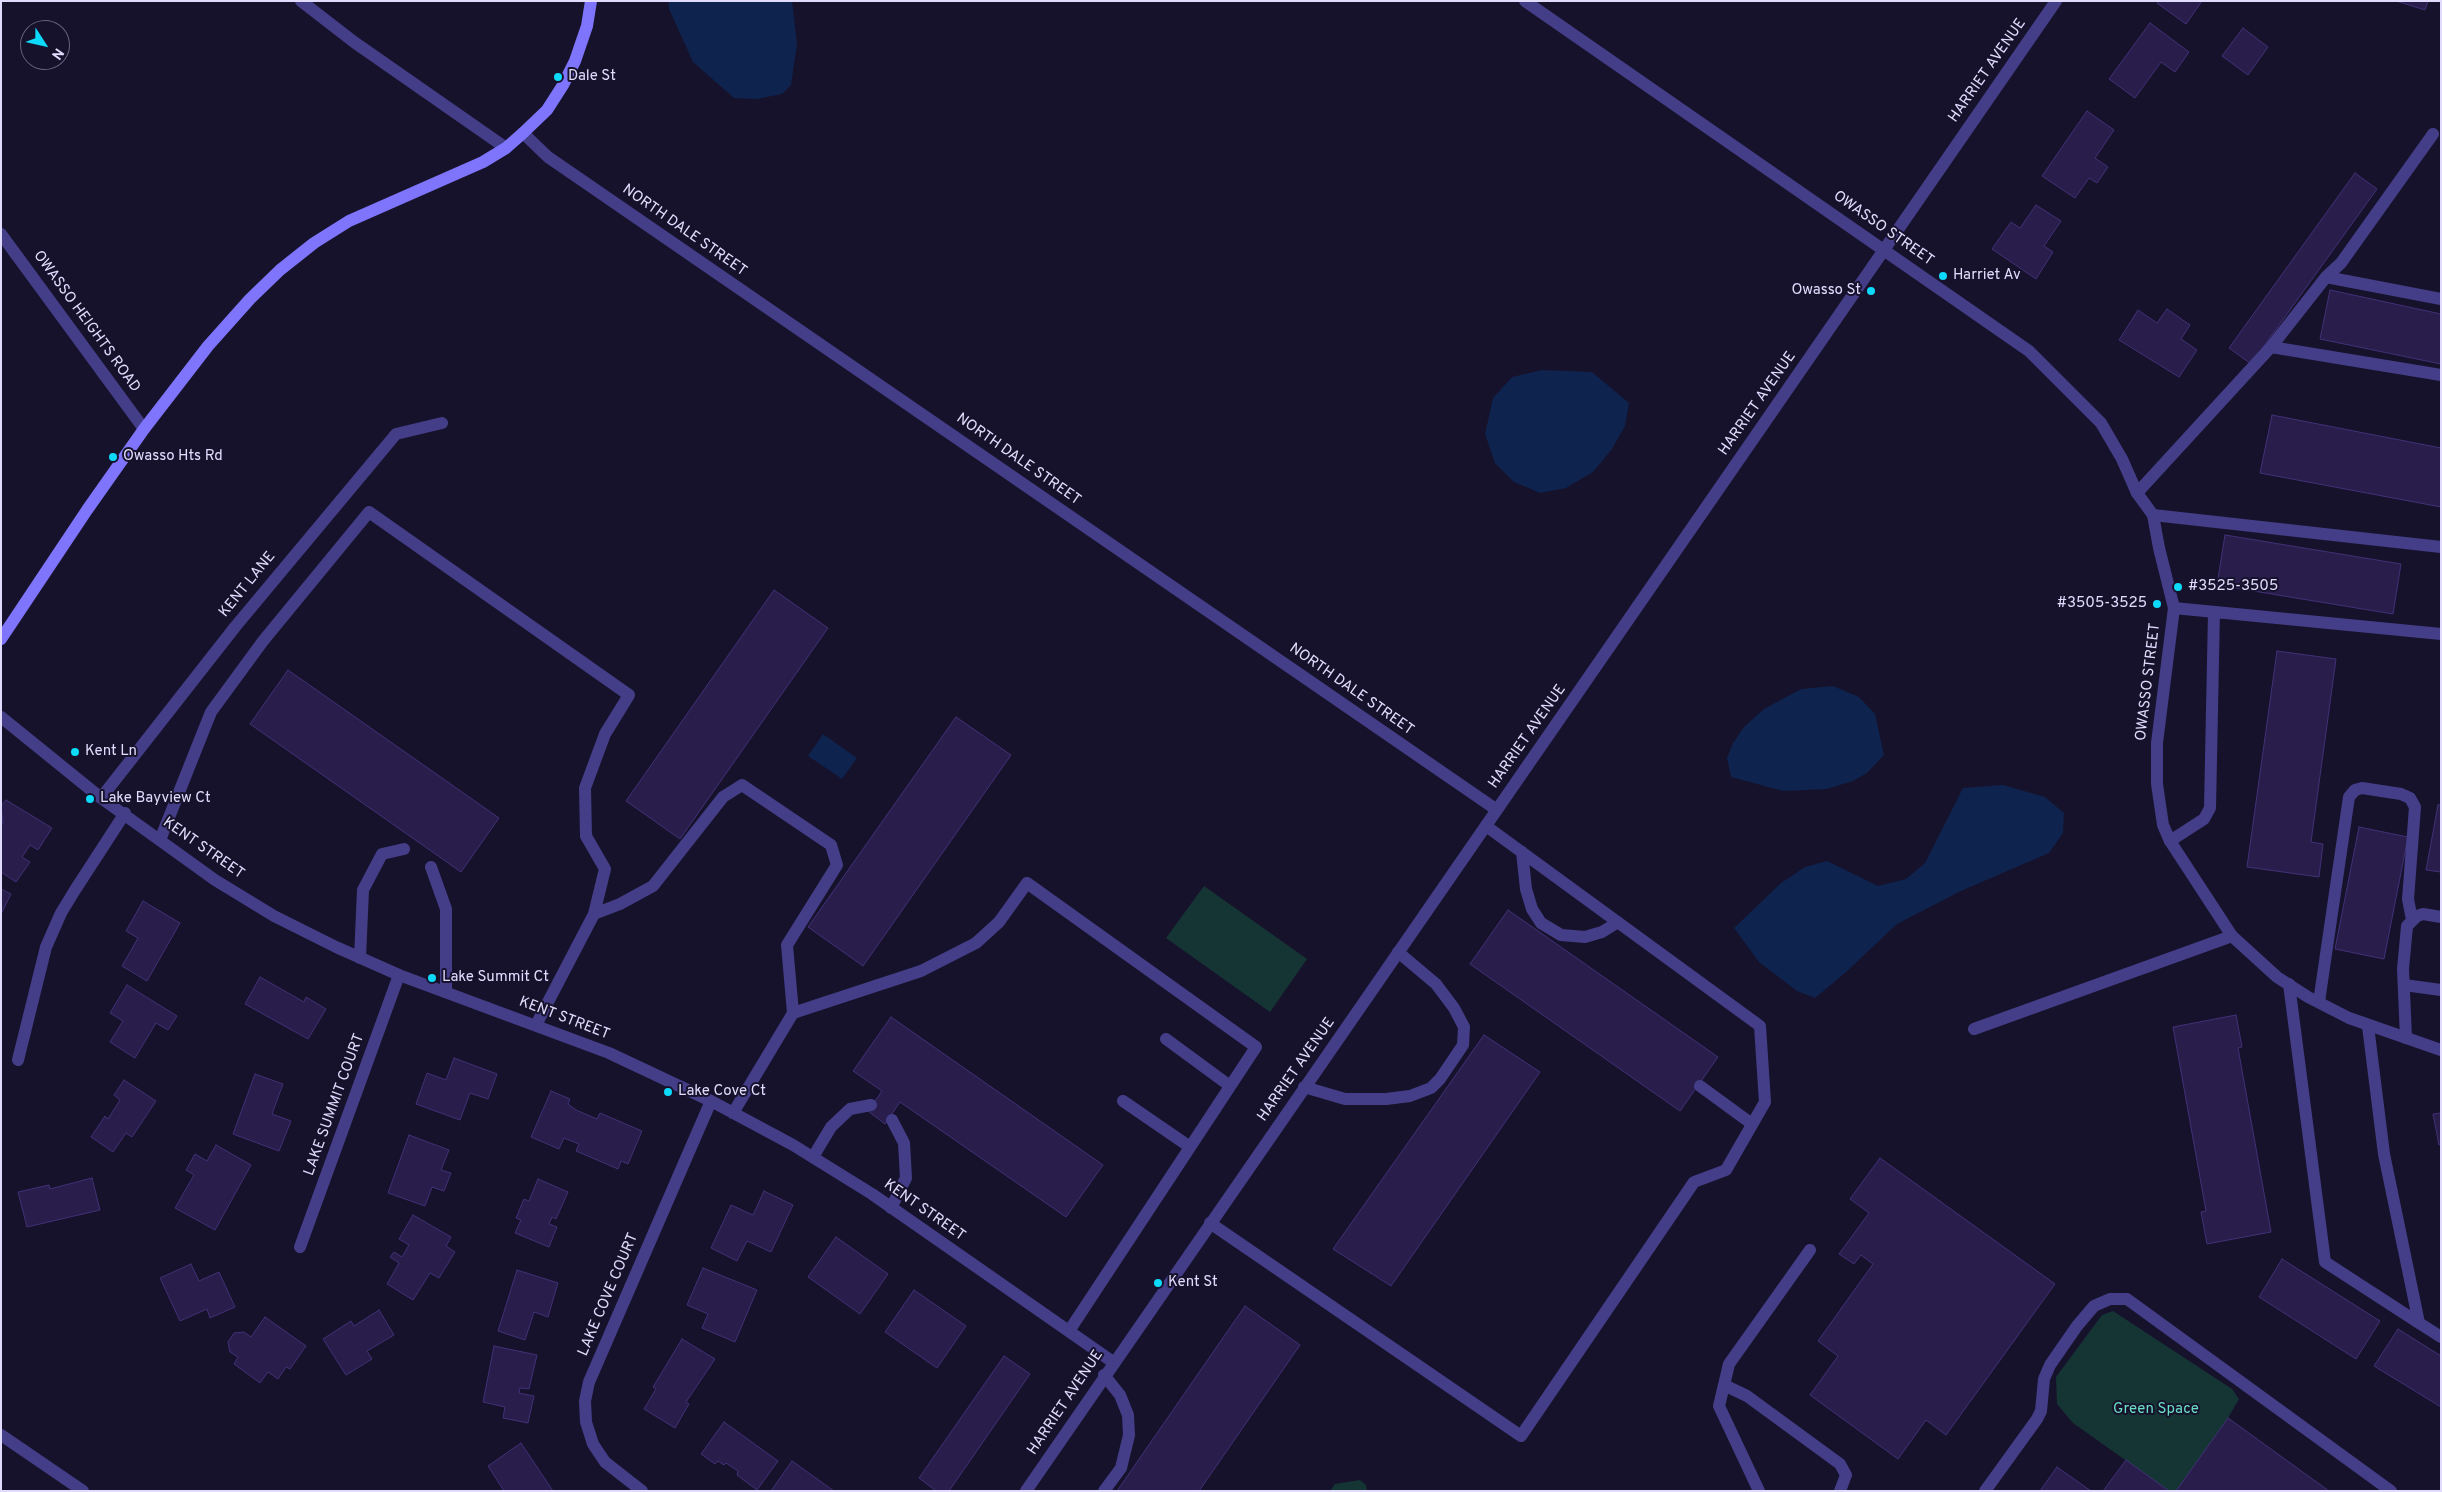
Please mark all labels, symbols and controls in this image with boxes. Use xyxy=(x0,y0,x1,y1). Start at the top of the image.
street label: HARRIET AVENUE xyxy=(1945,16,2031,126)
north arrow xyxy=(20,20,70,70)
text: N xyxy=(47,44,67,62)
place label: Dale St xyxy=(568,68,616,86)
marker: Dale St xyxy=(552,71,564,83)
street label: NORTH DALE STREET xyxy=(618,181,750,281)
street label: OWASSO STREET xyxy=(1829,188,1937,270)
street label: OWASSO HEIGHTS ROAD xyxy=(29,248,143,396)
place label: Harriet Av xyxy=(1953,267,2021,285)
marker: Harriet Av xyxy=(1937,270,1949,282)
place label: Owasso St xyxy=(1791,282,1861,300)
marker: Owasso St xyxy=(1865,285,1877,297)
street label: HARRIET AVENUE xyxy=(1715,349,1801,459)
street label: NORTH DALE STREET xyxy=(952,410,1084,510)
place label: Owasso Hts Rd xyxy=(123,448,223,466)
marker: Owasso Hts Rd xyxy=(107,451,119,463)
street label: KENT LANE xyxy=(216,548,280,622)
place label: #3525-3505 xyxy=(2188,578,2278,596)
marker: #3525-3505 xyxy=(2172,581,2184,593)
place label: #3505-3525 xyxy=(2057,595,2147,613)
marker: #3505-3525 xyxy=(2151,598,2163,610)
street label: OWASSO STREET xyxy=(2133,622,2165,742)
street label: NORTH DALE STREET xyxy=(1285,640,1417,740)
street label: HARRIET AVENUE xyxy=(1485,682,1571,792)
place label: Kent Ln xyxy=(85,743,137,761)
marker: Kent Ln xyxy=(69,746,81,758)
place label: Lake Bayview Ct xyxy=(100,790,211,808)
marker: Lake Bayview Ct xyxy=(84,793,96,805)
street label: KENT STREET xyxy=(159,814,247,884)
place label: Lake Summit Ct xyxy=(442,969,549,987)
marker: Lake Summit Ct xyxy=(426,972,438,984)
street label: KENT STREET xyxy=(516,993,612,1045)
street label: HARRIET AVENUE xyxy=(1254,1015,1340,1125)
street label: LAKE SUMMIT COURT xyxy=(301,1032,369,1178)
place label: Lake Cove Ct xyxy=(678,1083,766,1101)
marker: Lake Cove Ct xyxy=(662,1086,674,1098)
street label: KENT STREET xyxy=(880,1176,968,1246)
street label: LAKE COVE COURT xyxy=(575,1231,643,1359)
place label: Kent St xyxy=(1168,1274,1218,1292)
marker: Kent St xyxy=(1152,1277,1164,1289)
street label: HARRIET AVENUE xyxy=(1024,1347,1108,1459)
park label: Green Space xyxy=(2113,1401,2199,1419)

